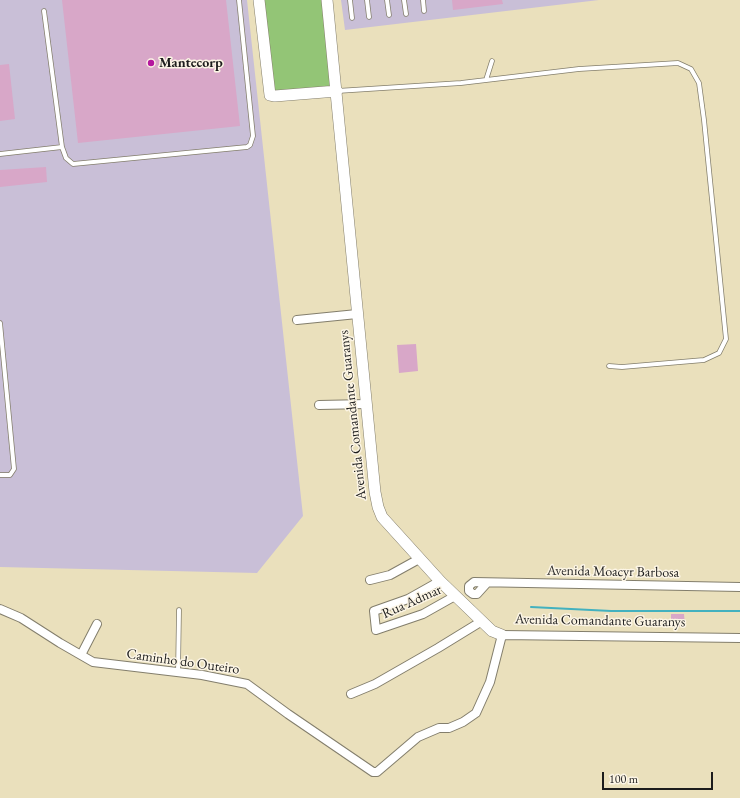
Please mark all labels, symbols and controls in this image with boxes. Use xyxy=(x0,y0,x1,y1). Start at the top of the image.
place label: Mantecorp xyxy=(159,55,223,71)
marker: Mantecorp xyxy=(146,58,156,68)
street label: Avenida Comandante Guaranys xyxy=(336,329,370,501)
street label: Avenida Moacyr Barbosa xyxy=(547,562,679,582)
street label: Rua Admar xyxy=(379,581,445,623)
street label: Avenida Comandante Guaranys xyxy=(515,611,685,631)
street label: Caminho do Outeiro xyxy=(125,646,241,678)
scale bar xyxy=(604,764,715,790)
text: 100 m xyxy=(609,771,638,787)

